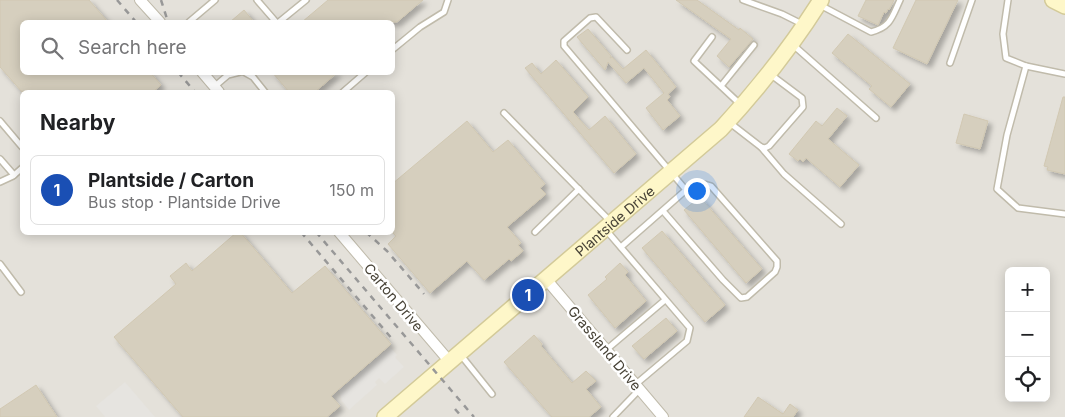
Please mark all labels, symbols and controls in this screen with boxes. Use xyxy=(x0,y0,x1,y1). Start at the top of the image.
search box xyxy=(20,20,395,75)
icon: search xyxy=(38,34,66,62)
text: Search here xyxy=(78,36,187,59)
text: Nearby xyxy=(40,110,115,135)
text: Plantside / Carton xyxy=(88,169,254,192)
your location xyxy=(684,178,710,204)
text: 1 xyxy=(54,180,60,200)
text: 150 m xyxy=(329,180,374,200)
street label: Plantside Drive xyxy=(571,182,657,259)
text: Bus stop · Plantside Drive xyxy=(88,192,281,212)
street label: Carton Drive xyxy=(361,260,427,334)
map controls xyxy=(1005,267,1050,402)
button: + xyxy=(1005,267,1050,312)
pin: 1 xyxy=(512,276,544,314)
street label: Grassland Drive xyxy=(565,302,645,394)
button: − xyxy=(1005,312,1050,357)
button: locate xyxy=(1005,357,1050,402)

